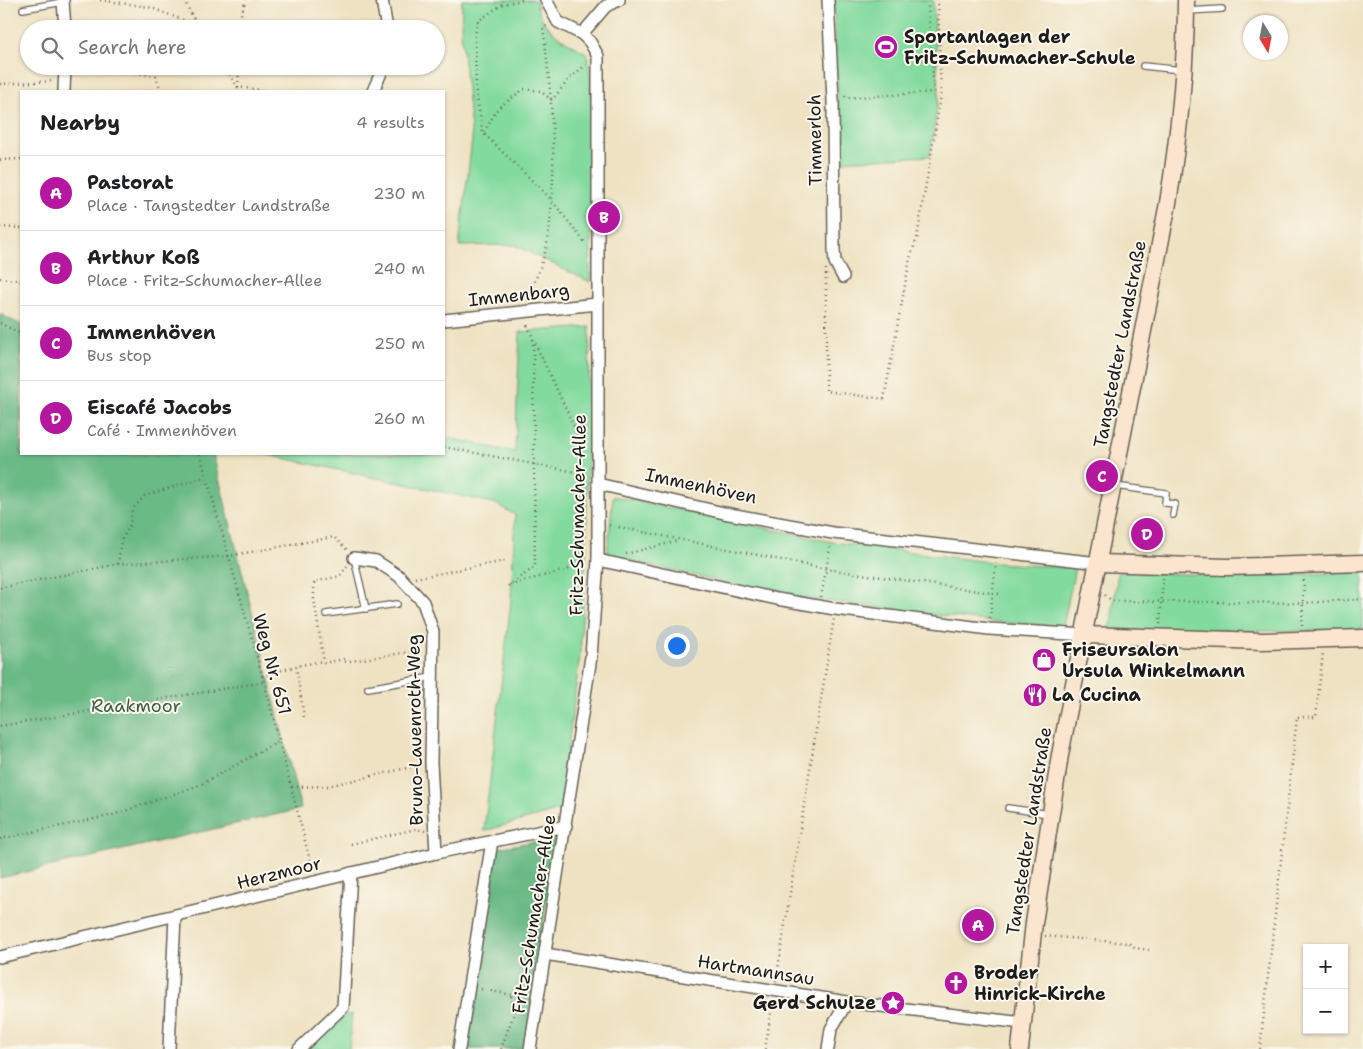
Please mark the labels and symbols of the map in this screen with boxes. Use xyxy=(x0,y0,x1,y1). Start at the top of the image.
north arrow xyxy=(1243,15,1288,60)
place label: Sportanlagen der Fritz-Schumacher-Schule xyxy=(904,25,1136,70)
sports icon: Sportanlagen der Fritz-Schumacher-Schule xyxy=(873,34,899,60)
street label: Timmerloh xyxy=(802,94,828,186)
pin: B xyxy=(588,198,620,236)
street label: Tangstedter Landstraße xyxy=(1088,238,1152,450)
street label: Immenbarg xyxy=(467,278,571,312)
street label: Fritz-Schumacher-Allee xyxy=(564,414,592,616)
pin: C xyxy=(1086,457,1118,495)
street label: Immenhöven xyxy=(643,462,759,510)
pin: D xyxy=(1131,515,1163,553)
street label: Weg Nr. 651 xyxy=(247,611,297,717)
your location xyxy=(664,633,690,659)
street label: Bruno-Lauenroth-Weg xyxy=(401,634,429,826)
place label: Friseursalon Ursula Winkelmann xyxy=(1062,638,1245,683)
shop icon: Friseursalon Ursula Winkelmann xyxy=(1031,647,1057,673)
restaurant icon: La Cucina xyxy=(1022,682,1048,708)
place label: La Cucina xyxy=(1052,683,1142,707)
park label: Raakmoor xyxy=(91,694,181,718)
street label: Tangstedter Landstraße xyxy=(1001,725,1057,937)
street label: Fritz-Schumacher-Allee xyxy=(506,813,562,1015)
street label: Herzmoor xyxy=(234,851,324,895)
pin: A xyxy=(962,906,994,944)
street label: Hartmannsau xyxy=(696,949,816,991)
place label: Broder Hinrick-Kirche xyxy=(974,961,1106,1006)
church icon: Broder Hinrick-Kirche xyxy=(943,970,969,996)
place icon: Gerd Schulze xyxy=(880,990,906,1016)
place label: Gerd Schulze xyxy=(753,991,876,1015)

